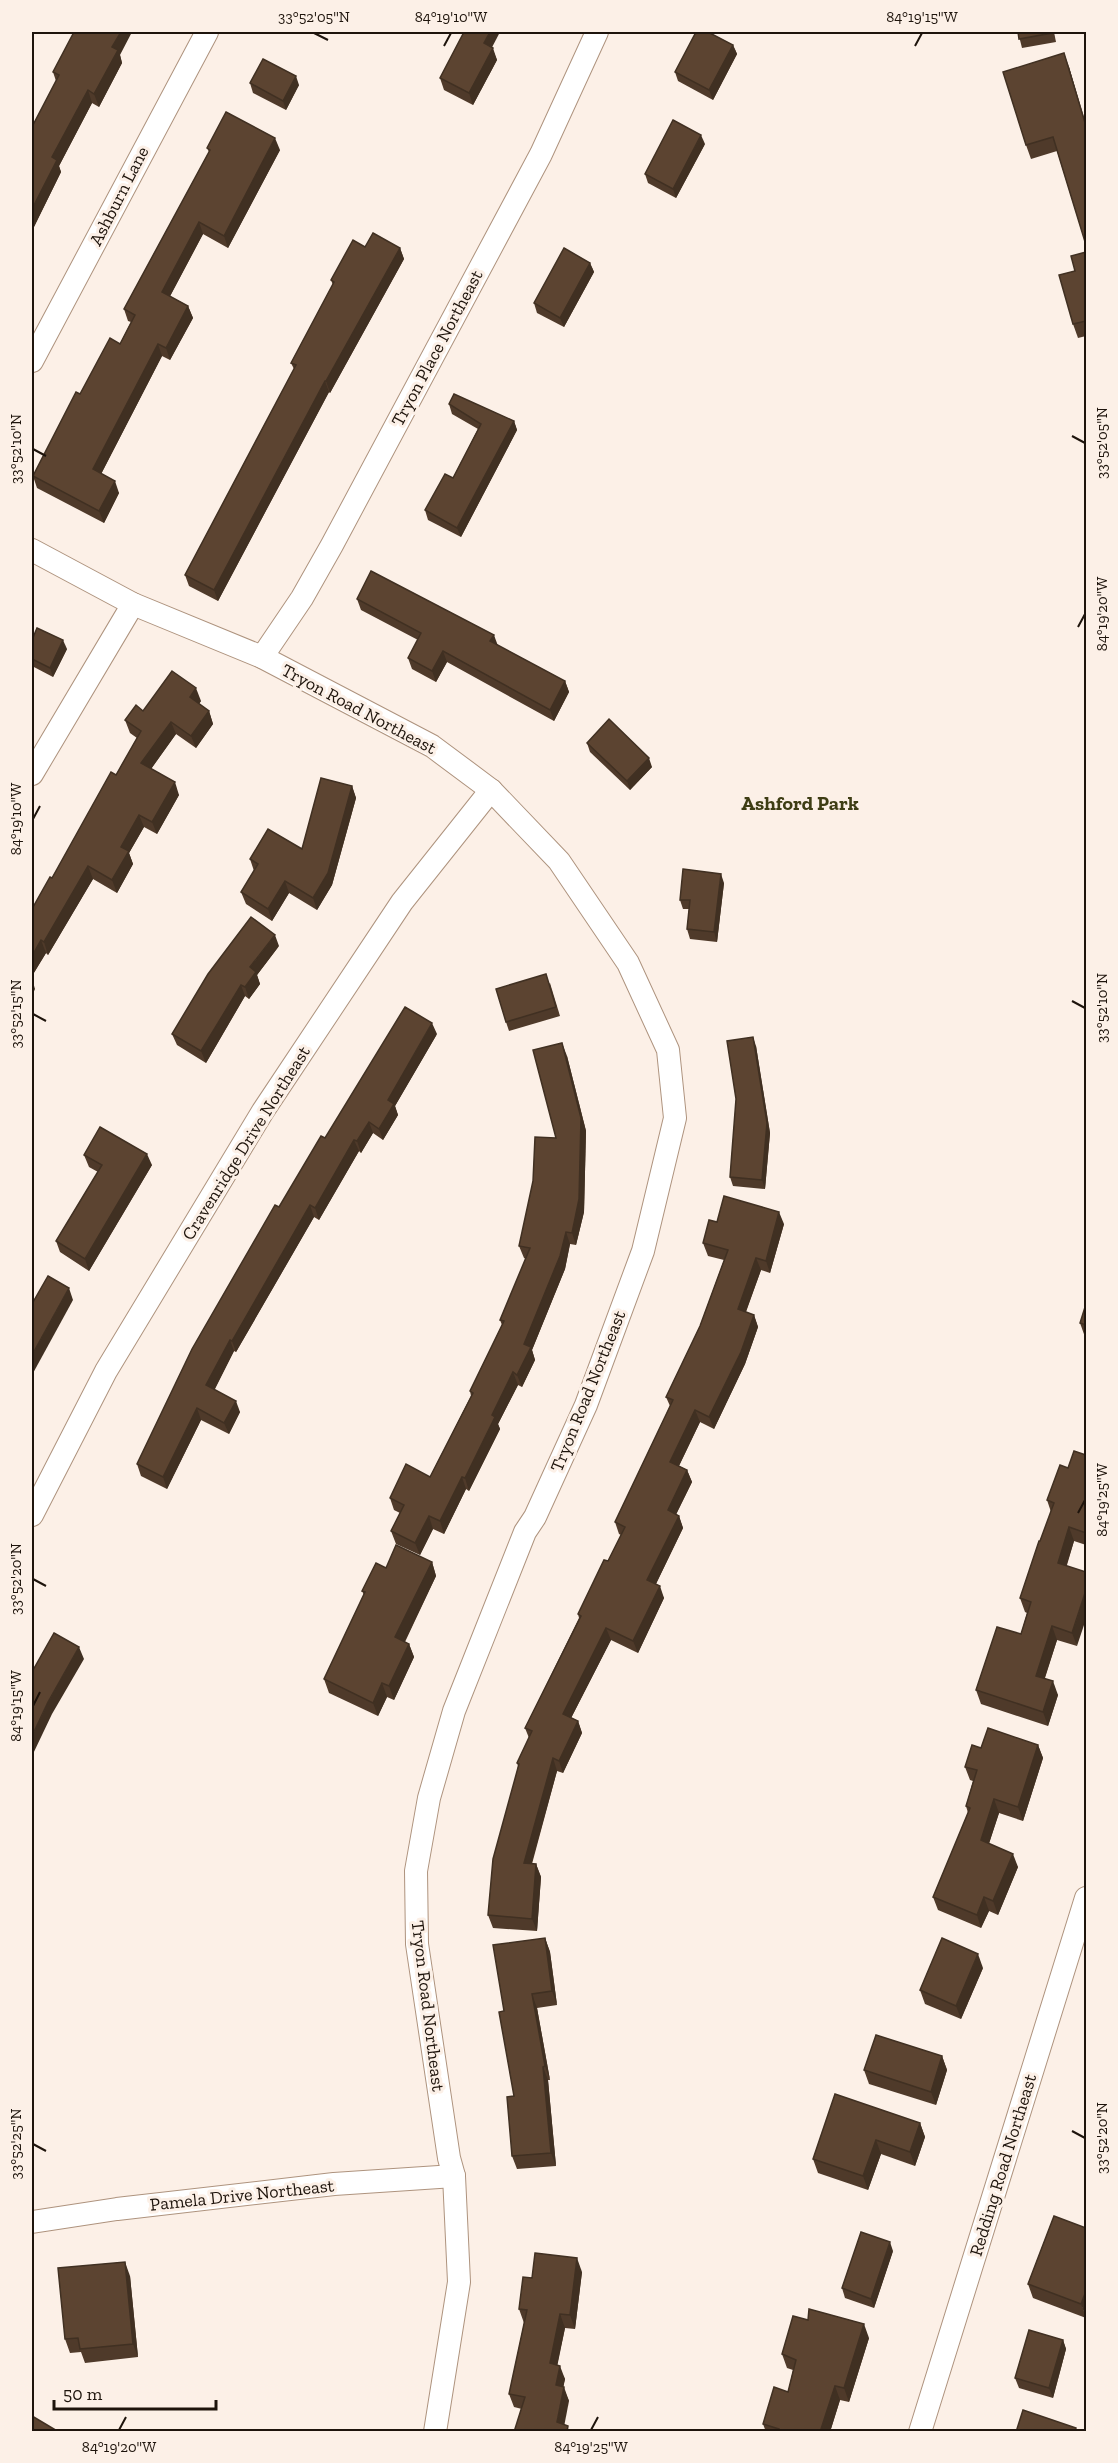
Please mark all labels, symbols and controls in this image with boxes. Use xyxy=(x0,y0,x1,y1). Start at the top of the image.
text: 33°52'05"N xyxy=(278,8,350,26)
text: 84°19'10"W xyxy=(415,8,487,26)
text: 84°19'15"W xyxy=(886,8,958,26)
street label: Ashburn Lane xyxy=(85,143,153,249)
street label: Tryon Place Northeast xyxy=(386,266,488,430)
text: 33°52'05"N xyxy=(1093,407,1111,479)
text: 33°52'10"N xyxy=(7,414,25,484)
text: 84°19'20"W xyxy=(1093,577,1111,651)
street label: Tryon Road Northeast xyxy=(278,659,440,759)
text: 84°19'10"W xyxy=(7,783,25,855)
district label: Ashford Park xyxy=(741,791,859,815)
text: 33°52'10"N xyxy=(1093,973,1111,1043)
text: 33°52'15"N xyxy=(7,980,25,1048)
street label: Cravenridge Drive Northeast xyxy=(177,1042,315,1244)
street label: Tryon Road Northeast xyxy=(546,1307,631,1475)
text: 84°19'25"W xyxy=(1093,1463,1111,1537)
text: 33°52'20"N xyxy=(7,1543,25,1615)
text: 84°19'15"W xyxy=(7,1670,25,1742)
street label: Tryon Road Northeast xyxy=(407,1919,449,2093)
street label: Redding Road Northeast xyxy=(965,2071,1041,2259)
text: 33°52'20"N xyxy=(1093,2102,1111,2174)
text: 33°52'25"N xyxy=(7,2109,25,2179)
street label: Pamela Drive Northeast xyxy=(149,2174,336,2216)
scale bar xyxy=(54,2373,216,2411)
text: 50 m xyxy=(63,2383,103,2405)
text: 84°19'20"W xyxy=(82,2438,156,2456)
text: 84°19'25"W xyxy=(554,2438,628,2456)

